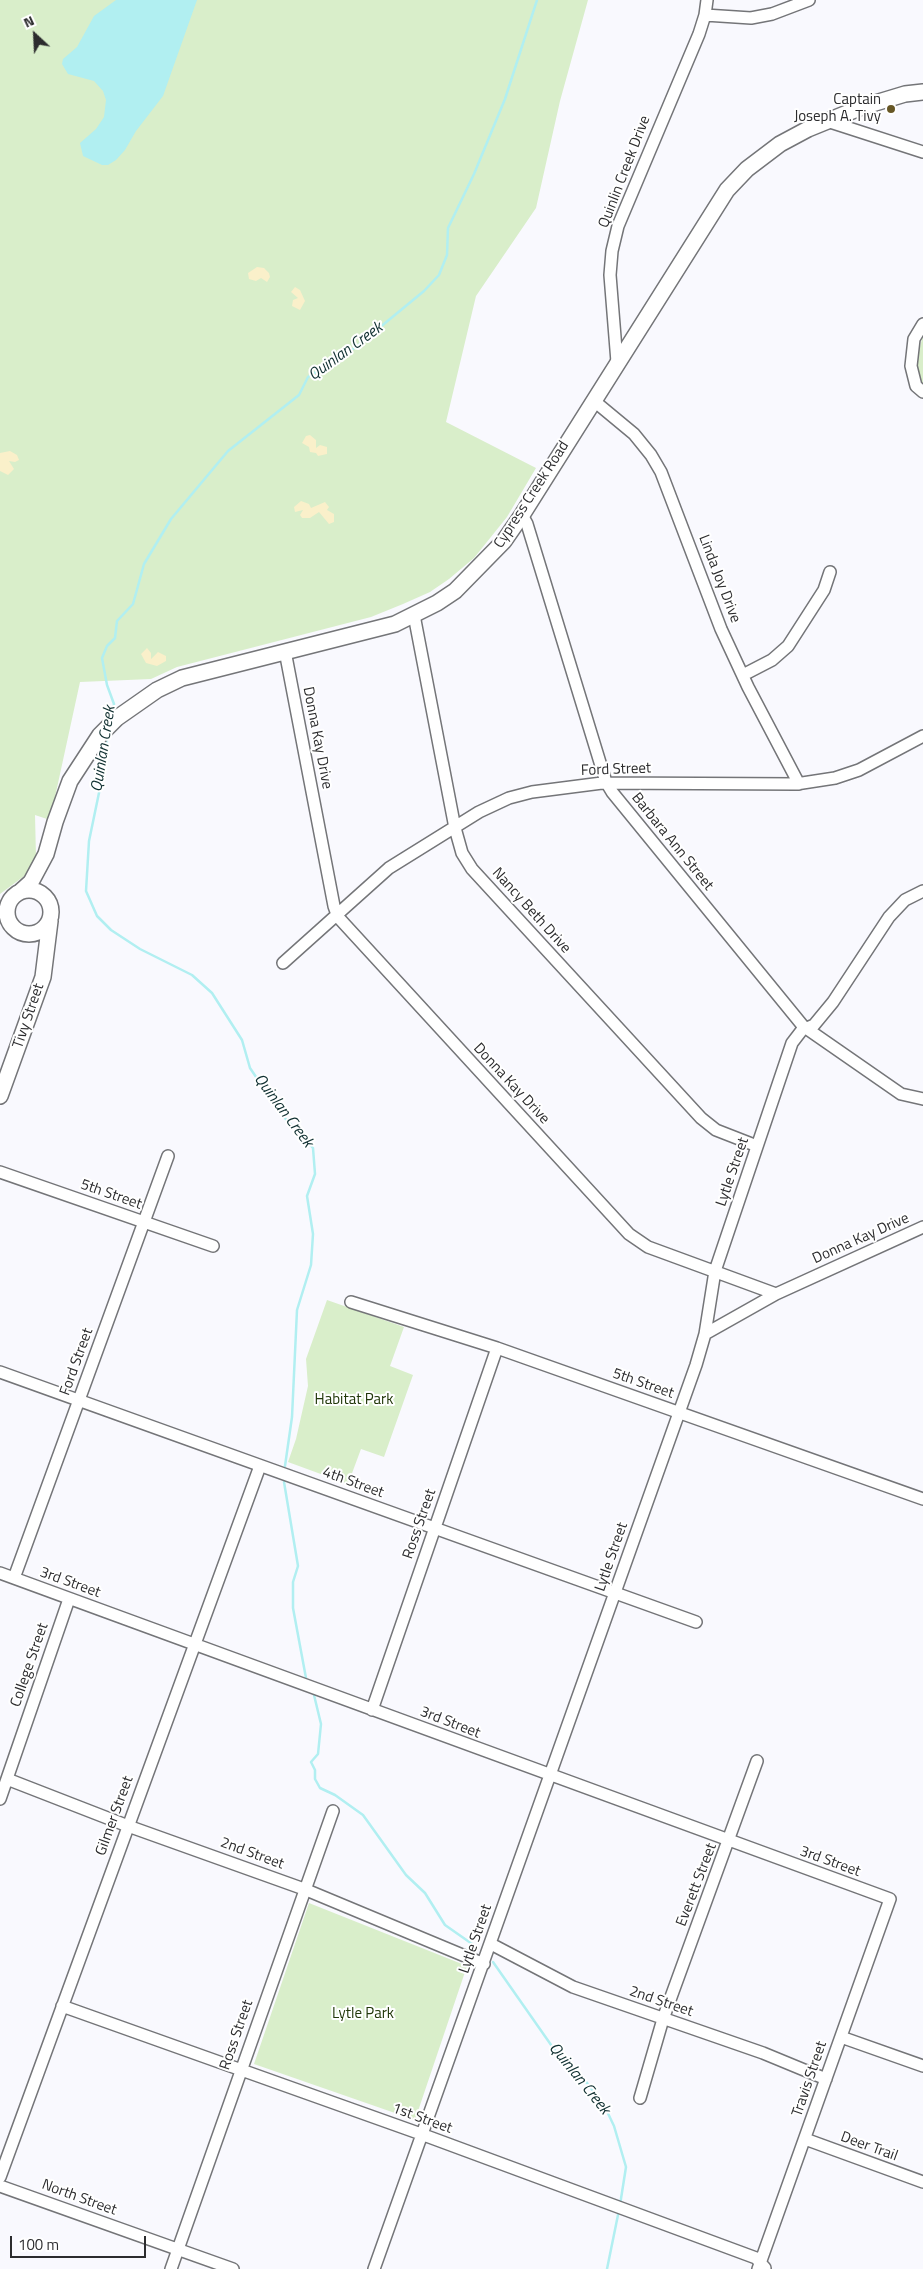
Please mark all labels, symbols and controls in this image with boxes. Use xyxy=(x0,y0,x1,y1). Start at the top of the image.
text: N xyxy=(20,9,37,33)
north arrow xyxy=(10,10,60,60)
place label: Captain Joseph A. Tivy xyxy=(794,91,881,126)
marker: Captain Joseph A. Tivy xyxy=(885,103,897,115)
street label: Quinlin Creek Drive xyxy=(595,113,655,231)
water label: Quinlan Creek xyxy=(305,319,387,385)
street label: Cypress Creek Road xyxy=(491,438,573,552)
street label: Linda Joy Drive xyxy=(694,533,744,625)
street label: Donna Kay Drive xyxy=(298,685,336,791)
water label: Quinlan Creek xyxy=(88,705,120,793)
street label: Ford Street xyxy=(580,760,652,780)
street label: Barbara Ann Street xyxy=(627,790,717,894)
street label: Nancy Beth Drive xyxy=(488,864,574,958)
street label: Tivy Street xyxy=(9,981,49,1051)
street label: Donna Kay Drive xyxy=(469,1040,553,1128)
water label: Quinlan Creek xyxy=(249,1070,317,1152)
street label: Lytle Street xyxy=(713,1135,753,1209)
street label: 5th Street xyxy=(78,1176,144,1214)
street label: Donna Kay Drive xyxy=(810,1210,912,1268)
street label: Ford Street xyxy=(56,1326,98,1398)
street label: 5th Street xyxy=(610,1365,676,1403)
park label: Habitat Park xyxy=(315,1391,393,1409)
street label: 4th Street xyxy=(320,1464,386,1502)
street label: Ross Street xyxy=(400,1487,440,1561)
street label: Lytle Street xyxy=(592,1520,632,1594)
street label: 3rd Street xyxy=(37,1564,103,1602)
street label: College Street xyxy=(7,1621,53,1709)
street label: 3rd Street xyxy=(417,1703,483,1743)
street label: Gilmer Street xyxy=(92,1774,138,1858)
street label: 2nd Street xyxy=(218,1834,286,1874)
street label: Everett Street xyxy=(673,1841,721,1929)
street label: 3rd Street xyxy=(797,1843,863,1881)
street label: Lytle Street xyxy=(456,1902,496,1976)
street label: 2nd Street xyxy=(627,1983,695,2021)
street label: Ross Street xyxy=(217,1998,257,2072)
park label: Lytle Park xyxy=(332,2005,394,2023)
water label: Quinlan Creek xyxy=(544,2039,614,2119)
street label: Travis Street xyxy=(789,2039,831,2119)
street label: 1st Street xyxy=(390,2100,454,2138)
street label: Deer Trail xyxy=(838,2128,900,2166)
street label: North Street xyxy=(39,2176,119,2220)
scale bar xyxy=(12,2226,149,2258)
text: 100 m xyxy=(18,2233,59,2256)

